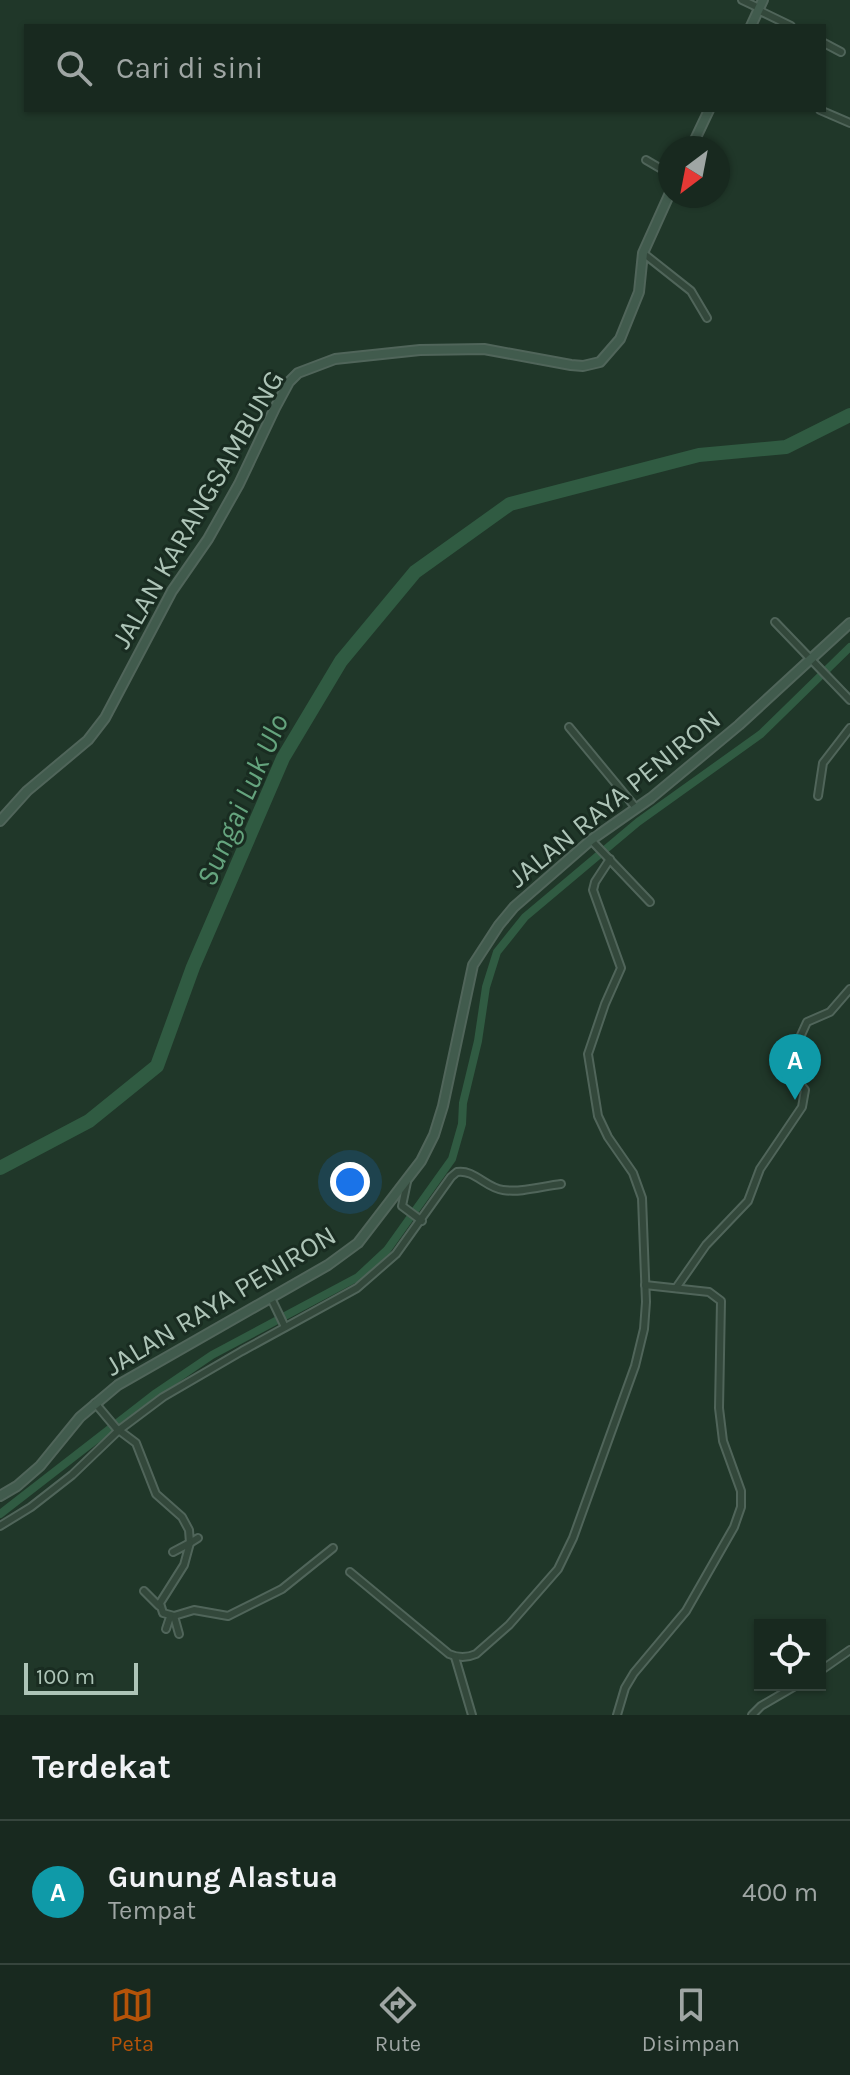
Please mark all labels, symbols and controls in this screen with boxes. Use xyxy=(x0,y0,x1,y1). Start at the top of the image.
search box xyxy=(24,24,826,112)
icon: search xyxy=(52,46,96,90)
text: Cari di sini xyxy=(116,50,263,86)
north arrow xyxy=(658,136,730,208)
street label: JALAN KARANGSAMBUNG xyxy=(104,364,291,654)
street label: JALAN RAYA PENIRON xyxy=(501,703,727,894)
water label: Sungai Luk Ulo xyxy=(188,708,296,892)
pin: A xyxy=(769,1034,821,1100)
your location xyxy=(330,1162,370,1202)
street label: JALAN RAYA PENIRON xyxy=(99,1218,342,1382)
map controls xyxy=(754,1619,826,1691)
button: locate xyxy=(754,1619,826,1691)
scale bar xyxy=(24,1659,138,1695)
text: 100 m xyxy=(36,1664,95,1690)
text: Terdekat xyxy=(32,1747,171,1787)
text: Gunung Alastua xyxy=(108,1859,338,1895)
text: A xyxy=(50,1877,66,1908)
text: 400 m xyxy=(742,1877,818,1908)
text: Tempat xyxy=(108,1895,196,1926)
tab: Peta xyxy=(110,1983,154,2057)
tab: Rute xyxy=(375,1983,421,2057)
tab: Disimpan xyxy=(642,1983,740,2057)

